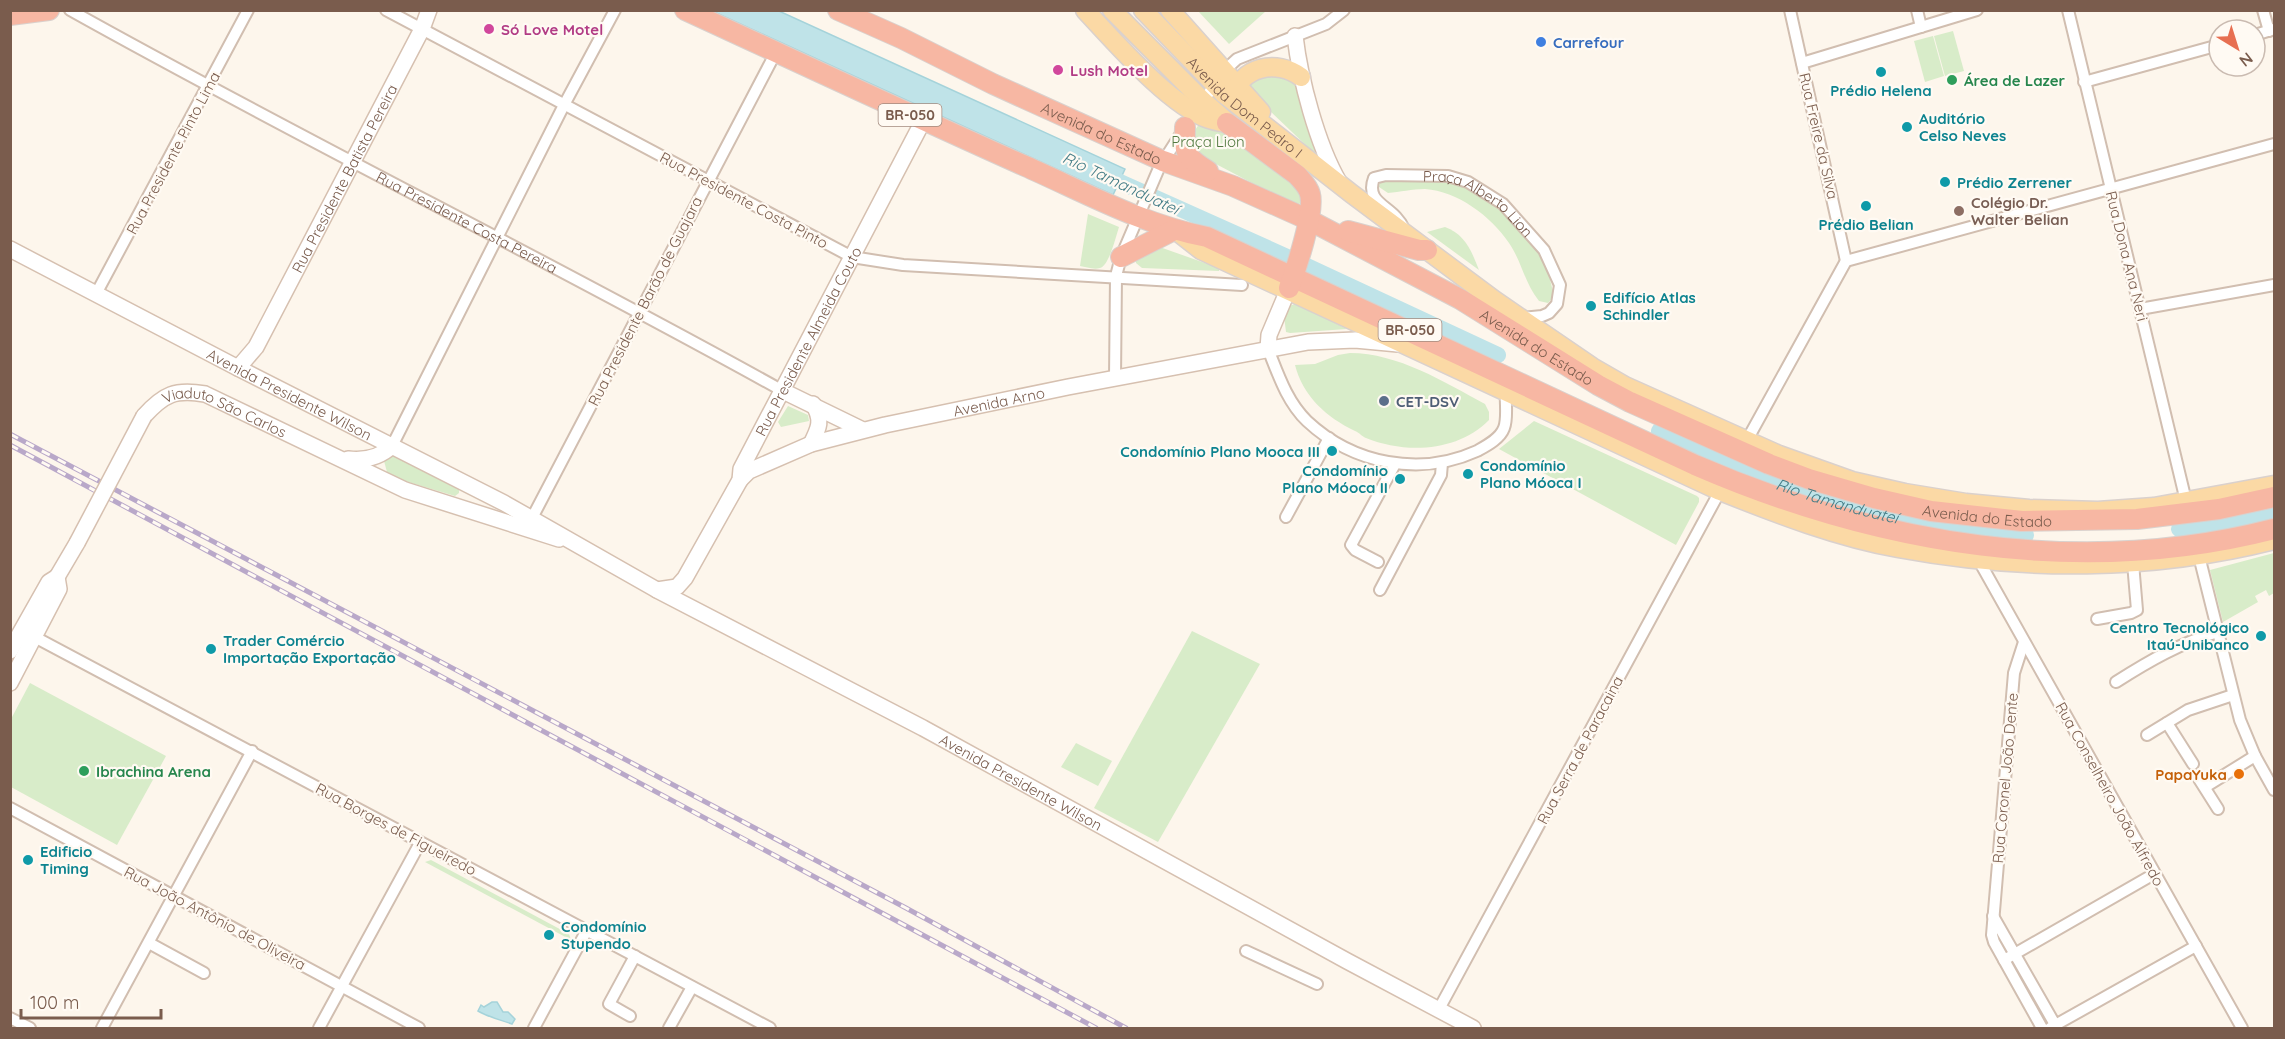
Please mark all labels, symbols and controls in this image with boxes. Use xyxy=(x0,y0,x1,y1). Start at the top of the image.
north arrow xyxy=(2207,18,2267,78)
place label: Só Love Motel xyxy=(501,20,603,39)
marker: Só Love Motel xyxy=(482,22,496,36)
place label: Carrefour xyxy=(1553,33,1625,52)
marker: Carrefour xyxy=(1534,35,1548,49)
text: N xyxy=(2235,48,2257,71)
street label: Avenida Dom Pedro I xyxy=(1183,52,1307,162)
place label: Lush Motel xyxy=(1070,61,1148,80)
marker: Lush Motel xyxy=(1051,63,1065,77)
marker: Prédio Helena xyxy=(1874,65,1888,79)
street label: Rua Presidente Pinto Lima xyxy=(122,68,224,238)
street label: Rua Freire da Silva xyxy=(1795,71,1843,201)
place label: Área de Lazer xyxy=(1964,71,2066,90)
marker: Área de Lazer xyxy=(1945,73,1959,87)
street label: Rua Presidente Batista Pereira xyxy=(287,81,401,276)
place label: Prédio Helena xyxy=(1830,81,1932,100)
street label: Avenida do Estado xyxy=(1038,98,1165,169)
road number: BR-050 xyxy=(878,104,942,126)
place label: Auditório Celso Neves xyxy=(1919,109,2006,145)
marker: Auditório Celso Neves xyxy=(1900,120,1914,134)
park label: Praça Lion xyxy=(1171,132,1245,151)
water label: Rio Tamanduateí xyxy=(1060,147,1186,220)
street label: Rua Presidente Costa Pinto xyxy=(657,148,831,252)
street label: Praça Alberto Lion xyxy=(1423,166,1537,241)
street label: Rua Presidente Costa Pereira xyxy=(373,167,561,277)
place label: Prédio Zerrener xyxy=(1957,173,2072,192)
marker: Prédio Zerrener xyxy=(1938,175,1952,189)
street label: Rua Dona Ana Neri xyxy=(2102,189,2152,323)
street label: Rua Presidente Barão de Guajara xyxy=(584,193,706,409)
place label: Colégio Dr. Walter Belian xyxy=(1971,193,2069,229)
marker: Prédio Belian xyxy=(1859,199,1873,213)
marker: Colégio Dr. Walter Belian xyxy=(1952,204,1966,218)
place label: Prédio Belian xyxy=(1818,215,1914,234)
street label: Rua Presidente Almeida Couto xyxy=(751,243,865,439)
place label: Edifício Atlas Schindler xyxy=(1603,288,1696,324)
marker: Edifício Atlas Schindler xyxy=(1584,299,1598,313)
street label: Avenida do Estado xyxy=(1477,304,1597,389)
road number: BR-050 xyxy=(1378,319,1442,341)
street label: Avenida Presidente Wilson xyxy=(204,344,375,444)
street label: Viaduto São Carlos xyxy=(158,383,290,441)
street label: Avenida Arno xyxy=(951,383,1046,420)
place label: CET-DSV xyxy=(1396,392,1459,411)
marker: CET-DSV xyxy=(1377,394,1391,408)
place label: Condomínio Plano Mooca III xyxy=(1120,442,1320,461)
marker: Condomínio Plano Mooca III xyxy=(1325,444,1339,458)
place label: Condomínio Plano Móoca I xyxy=(1480,456,1582,492)
place label: Condomínio Plano Móoca II xyxy=(1282,461,1388,497)
marker: Condomínio Plano Móoca I xyxy=(1461,467,1475,481)
marker: Condomínio Plano Móoca II xyxy=(1393,472,1407,486)
water label: Rio Tamanduateí xyxy=(1773,474,1904,528)
street label: Avenida do Estado xyxy=(1921,500,2052,531)
place label: Centro Tecnológico Itaú-Unibanco xyxy=(2110,618,2249,654)
marker: Centro Tecnológico Itaú-Unibanco xyxy=(2254,629,2268,643)
place label: Trader Comércio Importação Exportação xyxy=(223,631,396,667)
marker: Trader Comércio Importação Exportação xyxy=(204,642,218,656)
street label: Rua Serra de Paracaina xyxy=(1533,673,1627,827)
street label: Rua Coronel João Dente xyxy=(1988,692,2022,864)
street label: Rua Conselheiro João Alfredo xyxy=(2051,699,2169,889)
street label: Avenida Presidente Wilson xyxy=(936,730,1106,834)
place label: Ibrachina Arena xyxy=(96,762,211,781)
marker: Ibrachina Arena xyxy=(77,764,91,778)
place label: PapaYuka xyxy=(2155,765,2227,784)
marker: PapaYuka xyxy=(2232,767,2246,781)
street label: Rua Borges de Figueiredo xyxy=(312,778,480,880)
place label: Edificio Timing xyxy=(40,842,92,878)
marker: Edificio Timing xyxy=(21,853,35,867)
street label: Rua João Antônio de Oliveira xyxy=(121,862,309,974)
place label: Condomínio Stupendo xyxy=(561,917,647,953)
marker: Condomínio Stupendo xyxy=(542,928,556,942)
scale bar xyxy=(21,982,160,1020)
text: 100 m xyxy=(30,991,79,1014)

